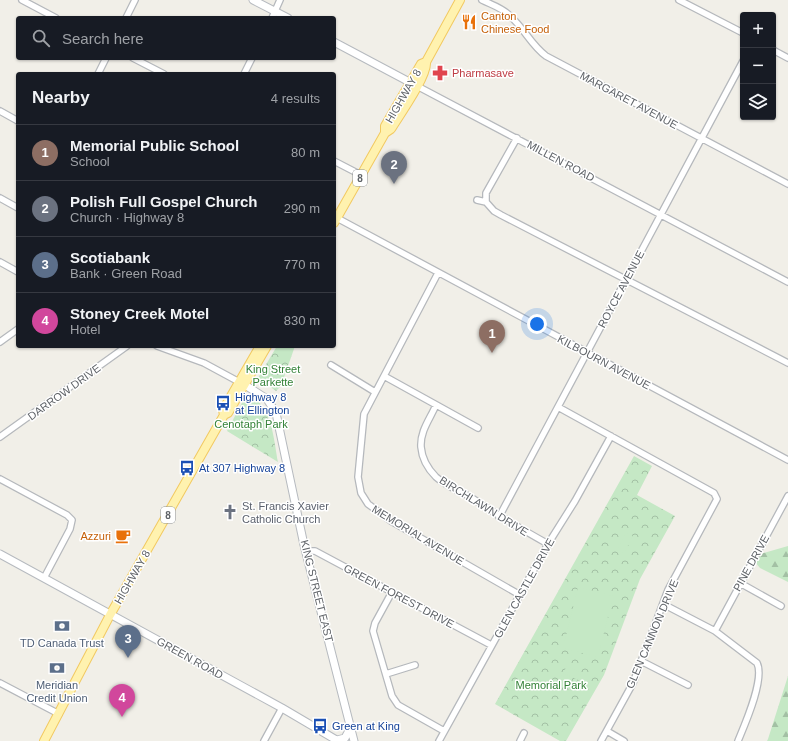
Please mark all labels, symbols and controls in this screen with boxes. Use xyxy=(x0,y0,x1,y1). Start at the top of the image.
place label: Canton Chinese Food xyxy=(481,10,550,35)
map controls xyxy=(740,12,776,120)
button: + xyxy=(740,12,776,48)
restaurant icon: Canton Chinese Food xyxy=(460,13,478,31)
search box xyxy=(16,16,336,60)
icon: search xyxy=(30,27,52,49)
text: Search here xyxy=(62,30,144,47)
button: − xyxy=(740,48,776,84)
pharmacy icon: Pharmasave xyxy=(431,64,449,82)
street label: HIGHWAY 8 xyxy=(383,67,423,125)
place label: Pharmasave xyxy=(452,67,514,79)
street label: MARGARET AVENUE xyxy=(578,69,680,131)
button: layers xyxy=(740,84,776,120)
text: Nearby xyxy=(32,88,90,107)
text: 4 results xyxy=(271,91,320,106)
text: Memorial Public School xyxy=(70,137,239,154)
street label: MILLEN ROAD xyxy=(525,138,597,184)
text: 1 xyxy=(41,145,49,160)
text: 80 m xyxy=(291,145,320,160)
pin: 2 xyxy=(381,151,407,184)
text: School xyxy=(70,154,110,169)
road number: 8 xyxy=(353,170,367,186)
text: Polish Full Gospel Church xyxy=(70,193,258,210)
text: 2 xyxy=(41,201,49,216)
text: 290 m xyxy=(284,201,320,216)
text: Church · Highway 8 xyxy=(70,210,184,225)
street label: ROYCE AVENUE xyxy=(596,248,646,330)
text: Scotiabank xyxy=(70,249,150,266)
text: 3 xyxy=(41,257,49,272)
text: 770 m xyxy=(284,257,320,272)
text: Bank · Green Road xyxy=(70,266,182,281)
text: Stoney Creek Motel xyxy=(70,305,209,322)
text: 4 xyxy=(41,313,49,328)
text: 830 m xyxy=(284,313,320,328)
your location xyxy=(527,314,547,334)
pin: 1 xyxy=(479,320,505,353)
text: Hotel xyxy=(70,322,100,337)
street label: KILBOURN AVENUE xyxy=(556,332,652,392)
street label: DARROW DRIVE xyxy=(25,362,103,422)
park label: King Street Parkette xyxy=(246,363,300,388)
place label: Highway 8 at Ellington xyxy=(235,391,289,416)
bus stop icon: Highway 8 at Ellington xyxy=(214,394,232,412)
park label: Cenotaph Park xyxy=(214,418,288,430)
bus stop icon: At 307 Highway 8 xyxy=(178,459,196,477)
place label: At 307 Highway 8 xyxy=(199,462,285,474)
street label: BIRCHLAWN DRIVE xyxy=(437,474,531,538)
place label: St. Francis Xavier Catholic Church xyxy=(242,500,329,525)
church icon: St. Francis Xavier Catholic Church xyxy=(221,503,239,521)
street label: MEMORIAL AVENUE xyxy=(370,503,466,567)
road number: 8 xyxy=(161,507,175,523)
cafe icon: Azzuri xyxy=(114,527,132,545)
place label: Azzuri xyxy=(80,530,111,542)
street label: PINE DRIVE xyxy=(731,533,771,593)
street label: GLEN CASTLE DRIVE xyxy=(491,536,557,640)
street label: KING STREET EAST xyxy=(298,539,336,644)
street label: HIGHWAY 8 xyxy=(112,548,152,606)
street label: GREEN FOREST DRIVE xyxy=(342,562,456,630)
street label: GLEN CANNON DRIVE xyxy=(624,578,680,690)
bank icon: TD Canada Trust xyxy=(53,617,71,635)
pin: 3 xyxy=(115,625,141,658)
street label: GREEN ROAD xyxy=(155,635,225,681)
place label: TD Canada Trust xyxy=(20,637,104,649)
bank icon: Meridian Credit Union xyxy=(48,659,66,677)
place label: Meridian Credit Union xyxy=(26,679,88,704)
park label: Memorial Park xyxy=(516,679,587,691)
pin: 4 xyxy=(109,684,135,717)
bus stop icon: Green at King xyxy=(311,717,329,735)
place label: Green at King xyxy=(332,720,400,732)

